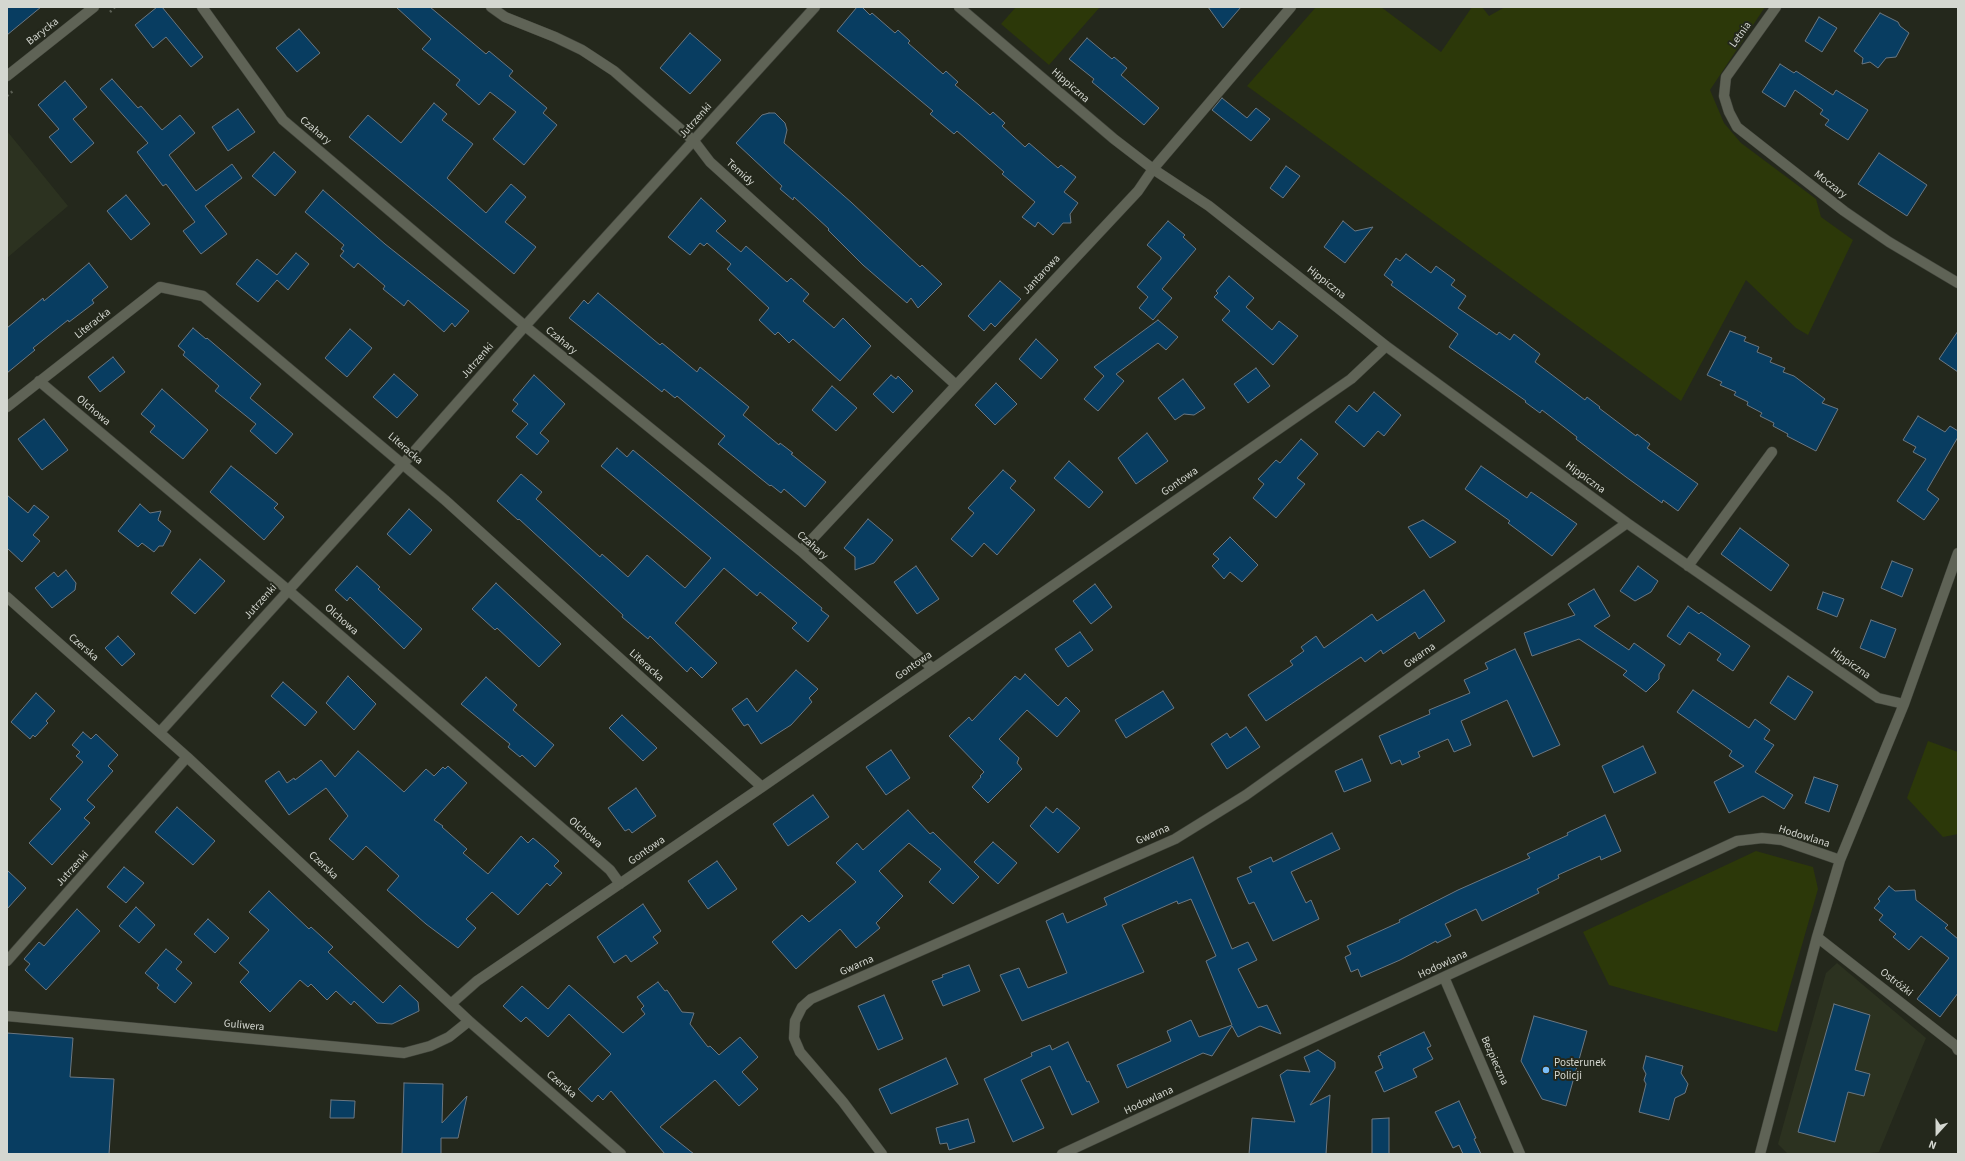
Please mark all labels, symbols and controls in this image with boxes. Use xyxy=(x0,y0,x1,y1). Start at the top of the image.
street label: Barycka xyxy=(24,15,62,49)
street label: Letnia xyxy=(1727,20,1755,50)
street label: Hippiczna xyxy=(1048,66,1092,106)
street label: Jutrzenki xyxy=(677,101,715,141)
street label: Czahary xyxy=(297,114,333,148)
street label: Temidy xyxy=(723,157,757,189)
street label: Moczary xyxy=(1811,168,1849,202)
street label: Jantarowa xyxy=(1021,253,1063,297)
street label: Hippiczna xyxy=(1304,264,1348,302)
street label: Literacka xyxy=(72,306,114,342)
street label: Czahary xyxy=(542,324,580,358)
street label: Jutrzenki xyxy=(459,340,497,382)
street label: Olchowa xyxy=(73,393,113,429)
street label: Literacka xyxy=(385,430,425,468)
street label: Hippiczna xyxy=(1562,459,1608,497)
street label: Gontowa xyxy=(1159,465,1201,499)
street label: Czahary xyxy=(794,529,830,563)
street label: Jutrzenki xyxy=(242,582,280,622)
street label: Olchowa xyxy=(321,602,361,638)
street label: Czerska xyxy=(65,631,101,665)
street label: Gwarna xyxy=(1402,640,1438,672)
street label: Hippiczna xyxy=(1827,645,1873,683)
street label: Literacka xyxy=(626,647,666,685)
street label: Gontowa xyxy=(893,649,935,683)
street label: Olchowa xyxy=(565,815,605,851)
street label: Gwarna xyxy=(1134,822,1172,848)
street label: Hodowlana xyxy=(1777,823,1831,851)
street label: Gontowa xyxy=(626,834,668,868)
street label: Jutrzenki xyxy=(54,849,92,889)
street label: Czerska xyxy=(305,849,341,883)
street label: Hodowlana xyxy=(1416,948,1470,982)
street label: Gwarna xyxy=(838,953,876,979)
street label: Ostróżki xyxy=(1877,966,1915,1000)
street label: Guliwera xyxy=(223,1018,265,1034)
street label: Bezpieczna xyxy=(1477,1035,1511,1087)
place label: Posterunek Policji xyxy=(1554,1057,1606,1083)
marker: Posterunek Policji xyxy=(1541,1065,1551,1075)
street label: Czerska xyxy=(543,1068,579,1102)
street label: Hodowlana xyxy=(1122,1084,1176,1118)
north arrow xyxy=(1917,1113,1957,1153)
text: N xyxy=(1926,1136,1939,1153)

